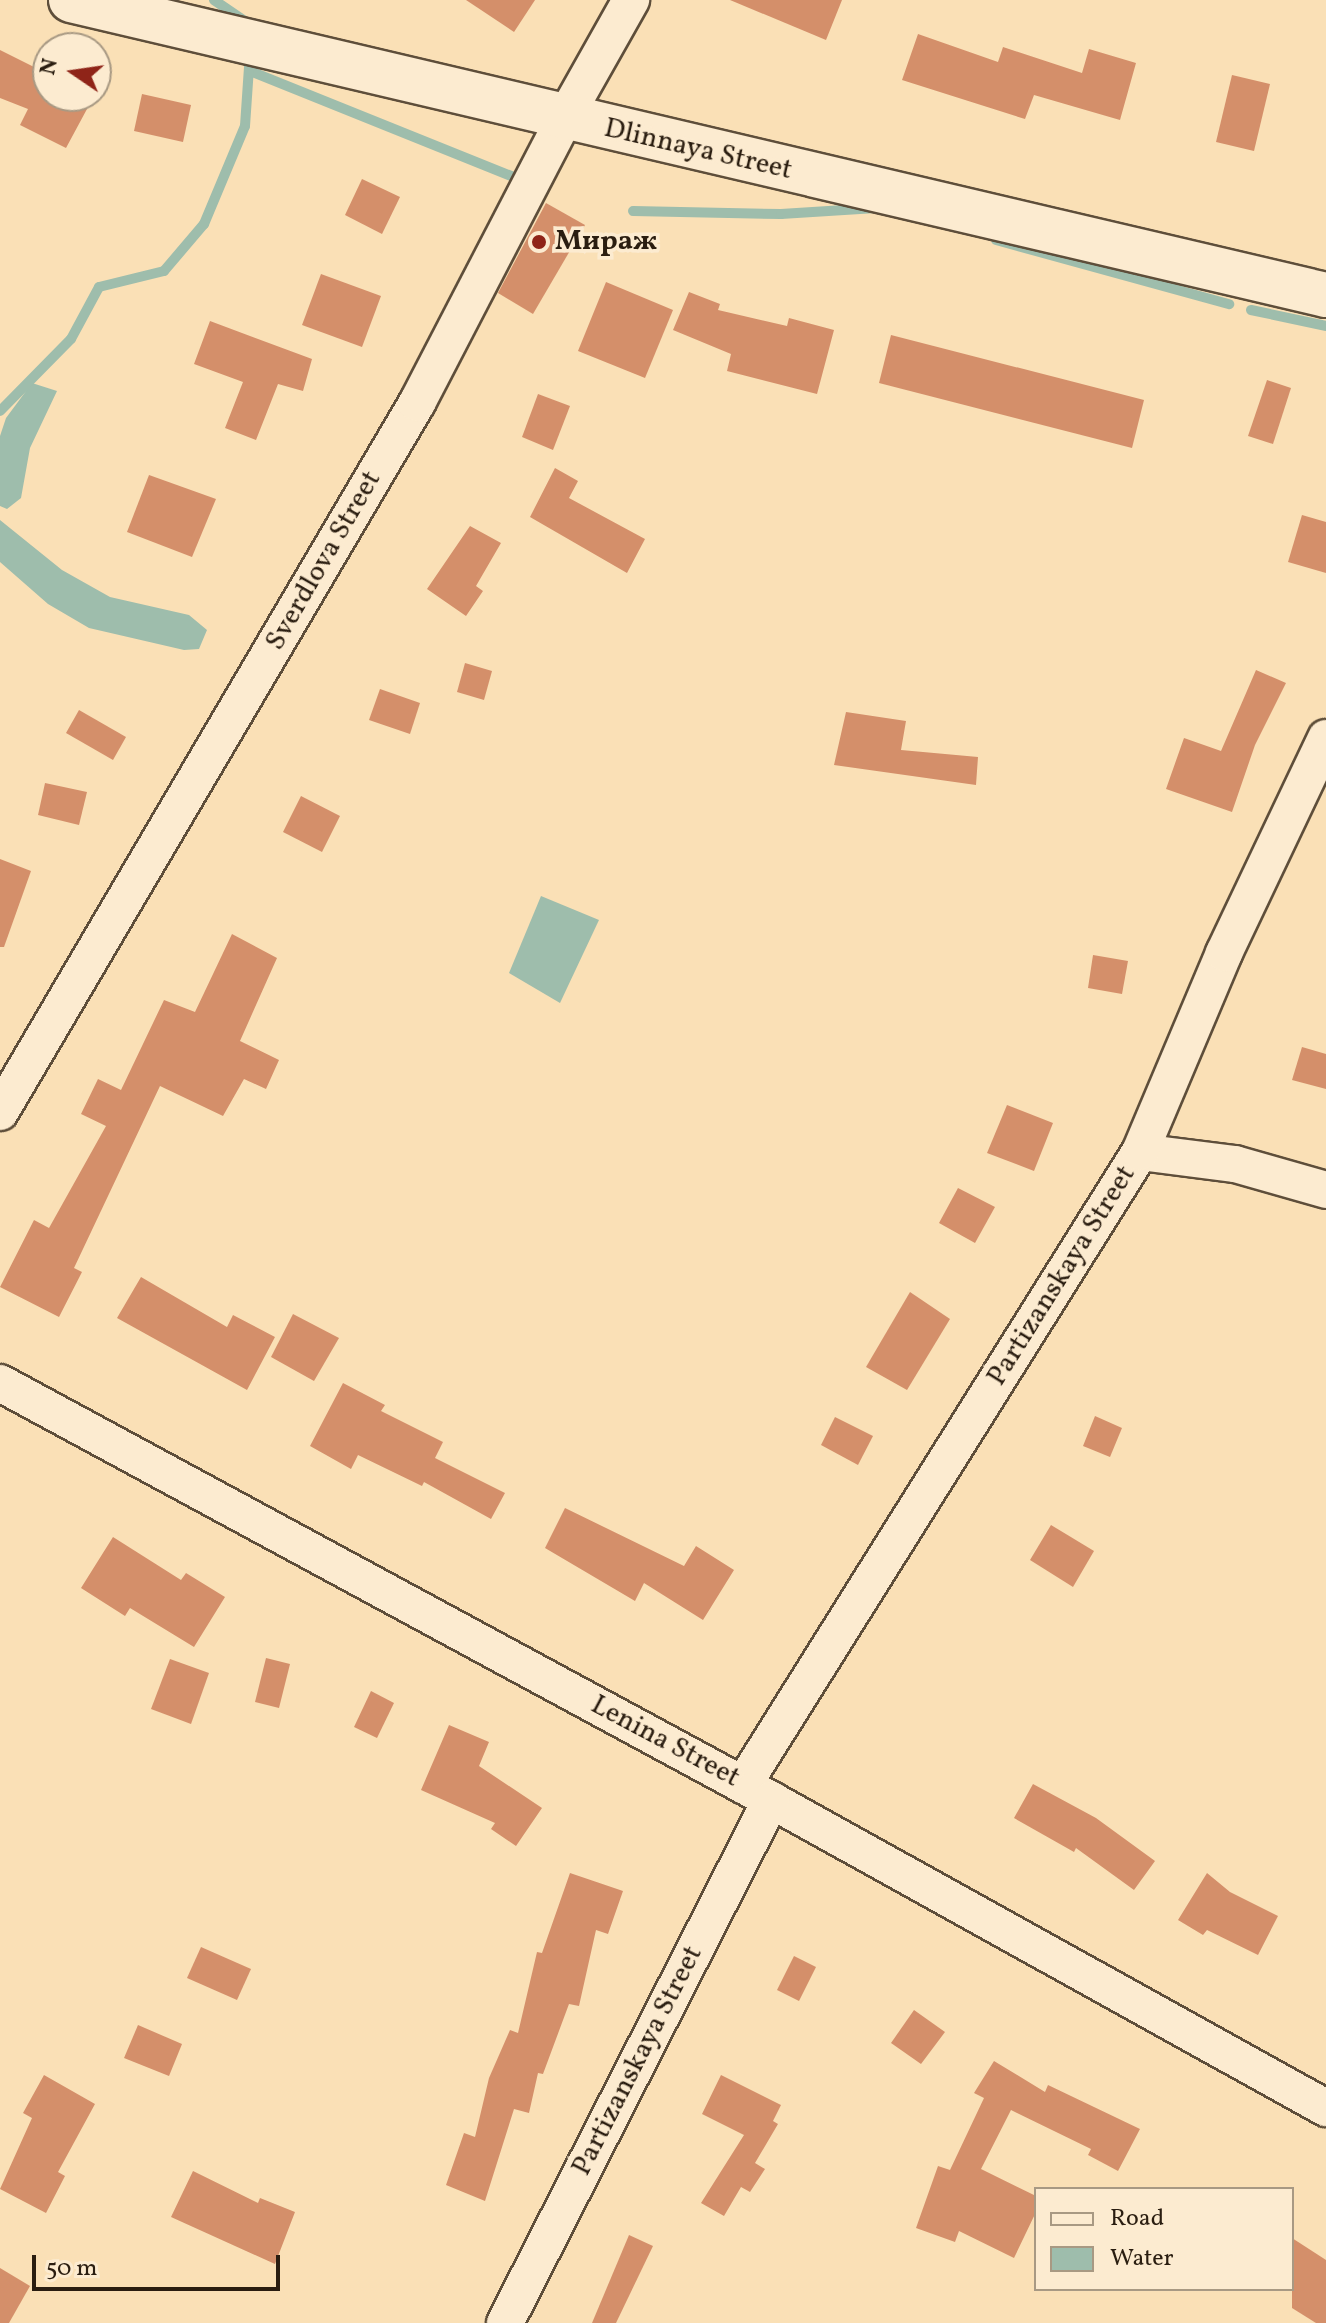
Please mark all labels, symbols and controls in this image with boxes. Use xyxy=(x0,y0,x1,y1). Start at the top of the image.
north arrow xyxy=(32,32,112,112)
text: N xyxy=(33,56,67,78)
street label: Dlinnaya Street xyxy=(601,112,795,188)
place label: Мираж xyxy=(555,225,657,259)
marker: Мираж xyxy=(530,233,548,251)
street label: Sverdlova Street xyxy=(259,465,389,657)
street label: Partizanskaya Street xyxy=(981,1160,1143,1392)
street label: Lenina Street xyxy=(585,1689,745,1795)
street label: Partizanskaya Street xyxy=(566,1941,710,2181)
legend xyxy=(1034,2187,1294,2291)
text: Road xyxy=(1110,2202,1164,2236)
scale bar xyxy=(36,2239,284,2289)
text: Water xyxy=(1110,2242,1174,2276)
text: 50 m xyxy=(46,2252,98,2286)

